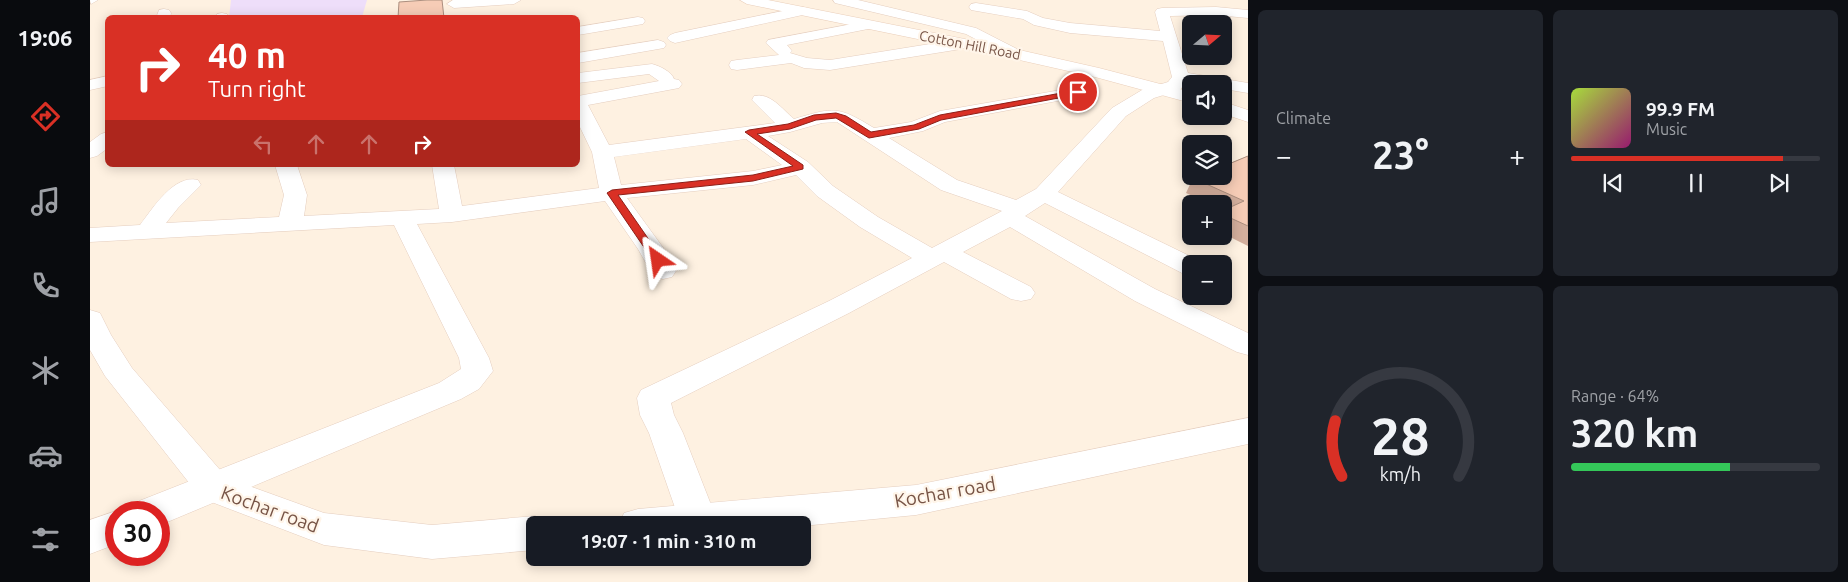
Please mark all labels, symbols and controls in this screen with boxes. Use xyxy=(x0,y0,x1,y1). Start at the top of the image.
north arrow xyxy=(1182,15,1232,65)
map controls xyxy=(1182,15,1232,305)
text: 19:06 xyxy=(17,25,73,50)
street label: Cotton Hill Road xyxy=(918,27,1022,63)
icon: right xyxy=(125,35,190,100)
text: 40 m xyxy=(208,35,286,75)
pin xyxy=(1057,71,1099,113)
button: sound xyxy=(1182,75,1232,125)
text: Turn right xyxy=(208,76,306,101)
icon: arrive xyxy=(1064,78,1092,106)
text: 99.9 FM xyxy=(1646,98,1715,120)
icon: directions xyxy=(28,99,63,134)
text: Climate xyxy=(1276,109,1331,127)
text: Music xyxy=(1646,120,1687,138)
icon: left xyxy=(249,130,277,158)
icon: ahead xyxy=(302,130,330,158)
icon: ahead xyxy=(355,130,383,158)
icon: right xyxy=(408,130,436,158)
text: 23° xyxy=(1372,134,1429,176)
button: layers xyxy=(1182,135,1232,185)
text: − xyxy=(1276,140,1292,171)
text: + xyxy=(1509,140,1525,171)
icon: previous xyxy=(1599,169,1627,197)
icon: pause xyxy=(1682,169,1710,197)
icon: next xyxy=(1765,169,1793,197)
icon: music xyxy=(28,184,63,219)
button: + xyxy=(1182,195,1232,245)
position arrow xyxy=(631,233,683,285)
button: − xyxy=(1182,255,1232,305)
icon: phone xyxy=(28,268,63,303)
icon: climate xyxy=(28,353,63,388)
text: Range · 64% xyxy=(1571,387,1659,405)
text: 28 xyxy=(1371,407,1430,465)
text: 320 km xyxy=(1571,412,1698,454)
icon: car xyxy=(28,438,63,473)
text: km/h xyxy=(1380,464,1421,484)
street label: Kochar road xyxy=(893,472,997,512)
street label: Kochar road xyxy=(218,481,322,537)
speed limit sign: 30 xyxy=(105,501,170,566)
icon: filters xyxy=(28,522,63,557)
text: 19:07 · 1 min · 310 m xyxy=(581,530,756,552)

